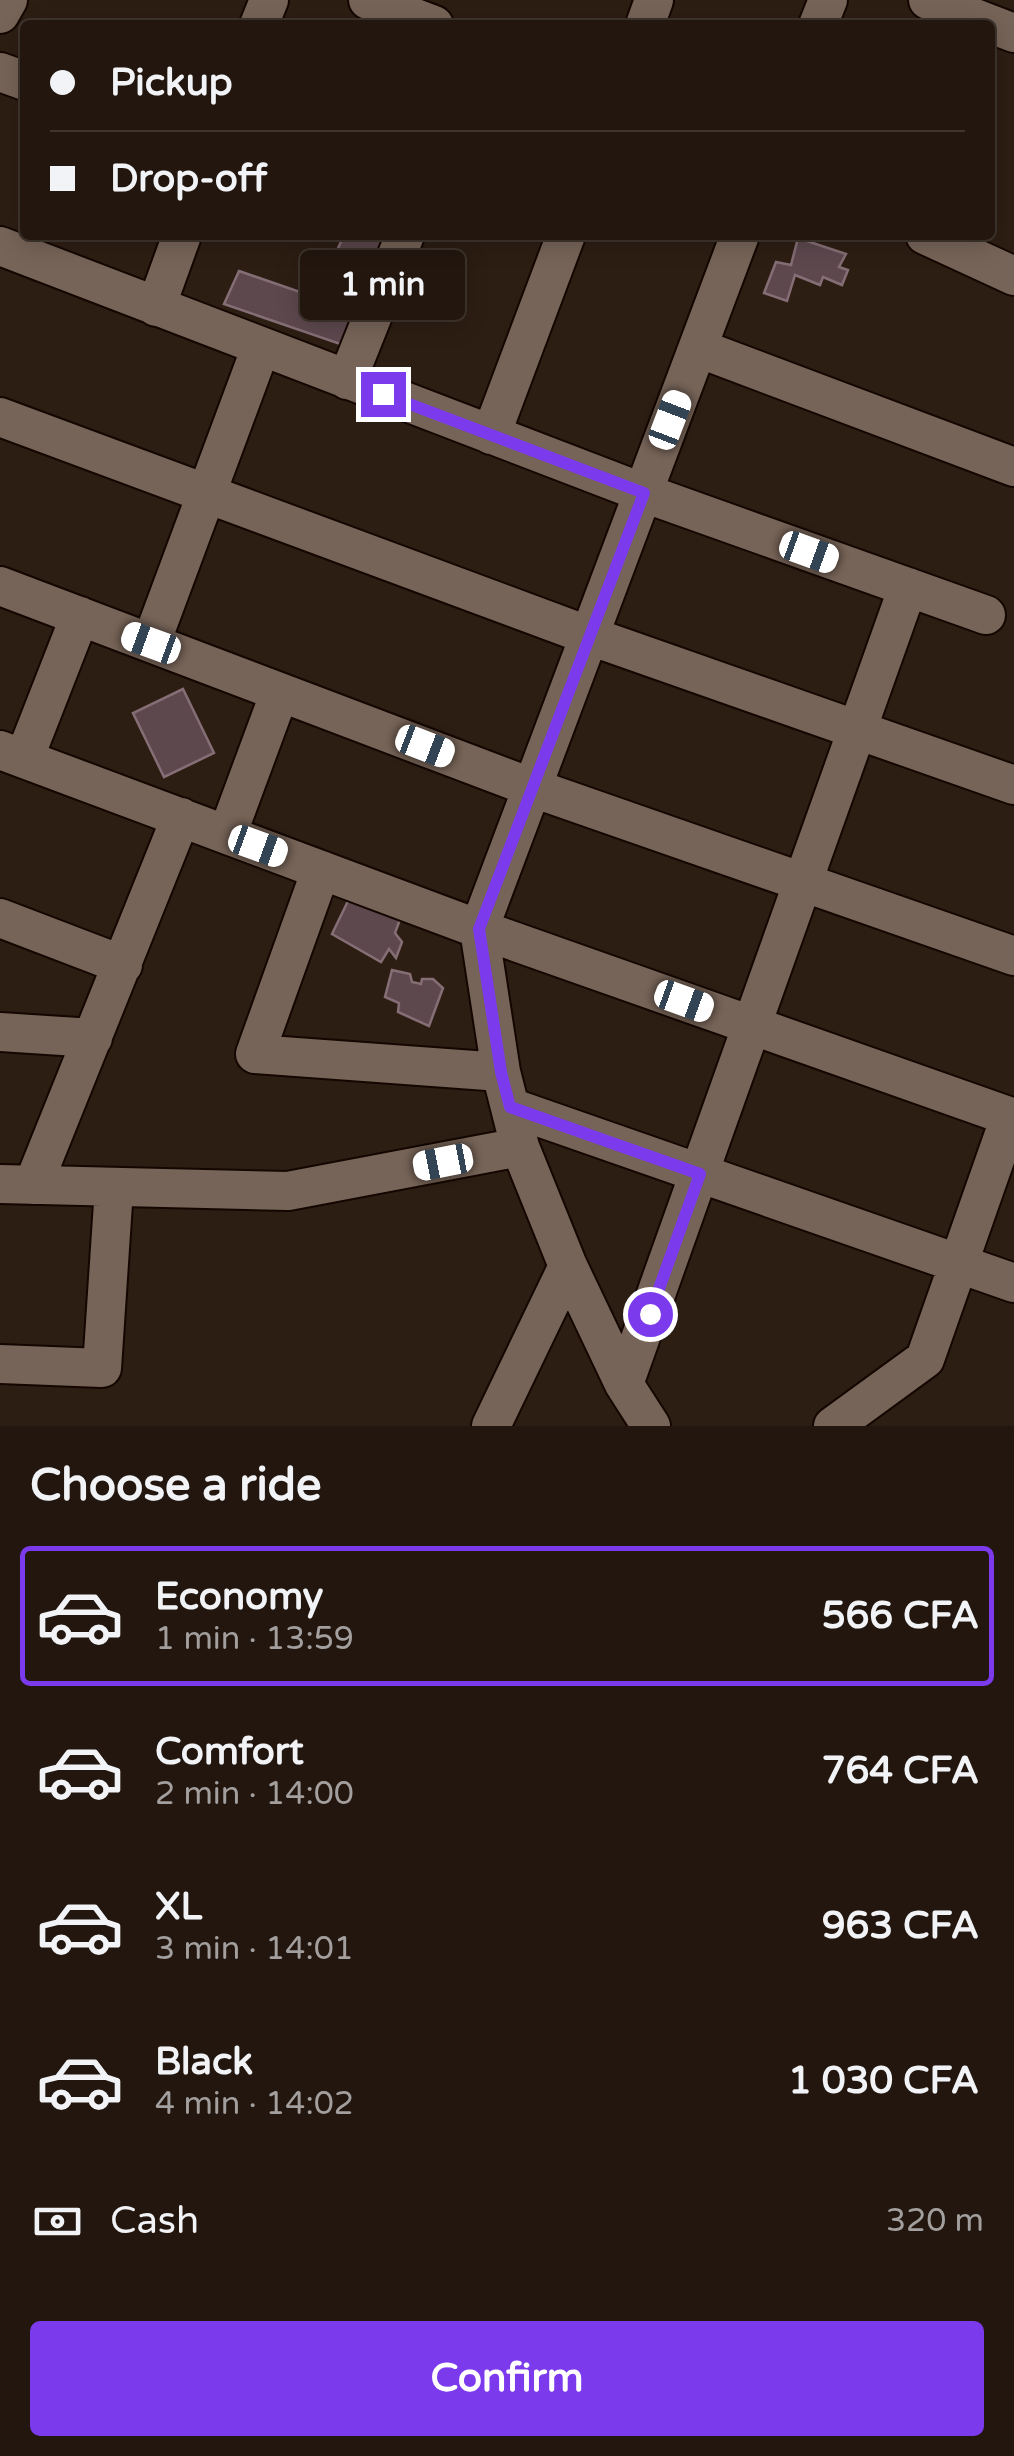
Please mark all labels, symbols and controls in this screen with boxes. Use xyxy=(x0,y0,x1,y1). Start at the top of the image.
text: Pickup xyxy=(110,60,233,106)
text: Drop-off xyxy=(110,156,267,202)
callout: 1 min xyxy=(300,249,466,319)
text: 1 min xyxy=(340,266,425,304)
route end xyxy=(361,372,406,417)
car xyxy=(645,387,695,453)
car xyxy=(776,528,842,576)
car xyxy=(118,619,184,667)
car xyxy=(392,721,458,771)
car xyxy=(225,822,291,870)
car xyxy=(651,977,717,1025)
car xyxy=(411,1142,475,1182)
route start xyxy=(628,1292,673,1337)
text: Choose a ride xyxy=(30,1459,321,1513)
icon: car xyxy=(35,1571,125,1661)
text: Economy xyxy=(155,1574,323,1620)
text: 566 CFA xyxy=(822,1593,979,1639)
text: 1 min · 13:59 xyxy=(155,1620,354,1658)
icon: car xyxy=(35,1726,125,1816)
text: Comfort xyxy=(155,1729,304,1775)
text: 764 CFA xyxy=(822,1748,979,1794)
text: 2 min · 14:00 xyxy=(155,1775,354,1813)
icon: car xyxy=(35,1881,125,1971)
text: XL xyxy=(155,1884,202,1930)
text: 963 CFA xyxy=(822,1903,979,1949)
text: 3 min · 14:01 xyxy=(155,1930,354,1968)
icon: car xyxy=(35,2036,125,2126)
text: Black xyxy=(155,2039,253,2085)
text: 1 030 CFA xyxy=(788,2058,979,2104)
text: 4 min · 14:02 xyxy=(155,2085,354,2123)
icon: cash xyxy=(30,2194,85,2249)
text: Cash xyxy=(110,2198,199,2244)
text: 320 m xyxy=(886,2202,984,2240)
button: Confirm xyxy=(30,2321,984,2436)

